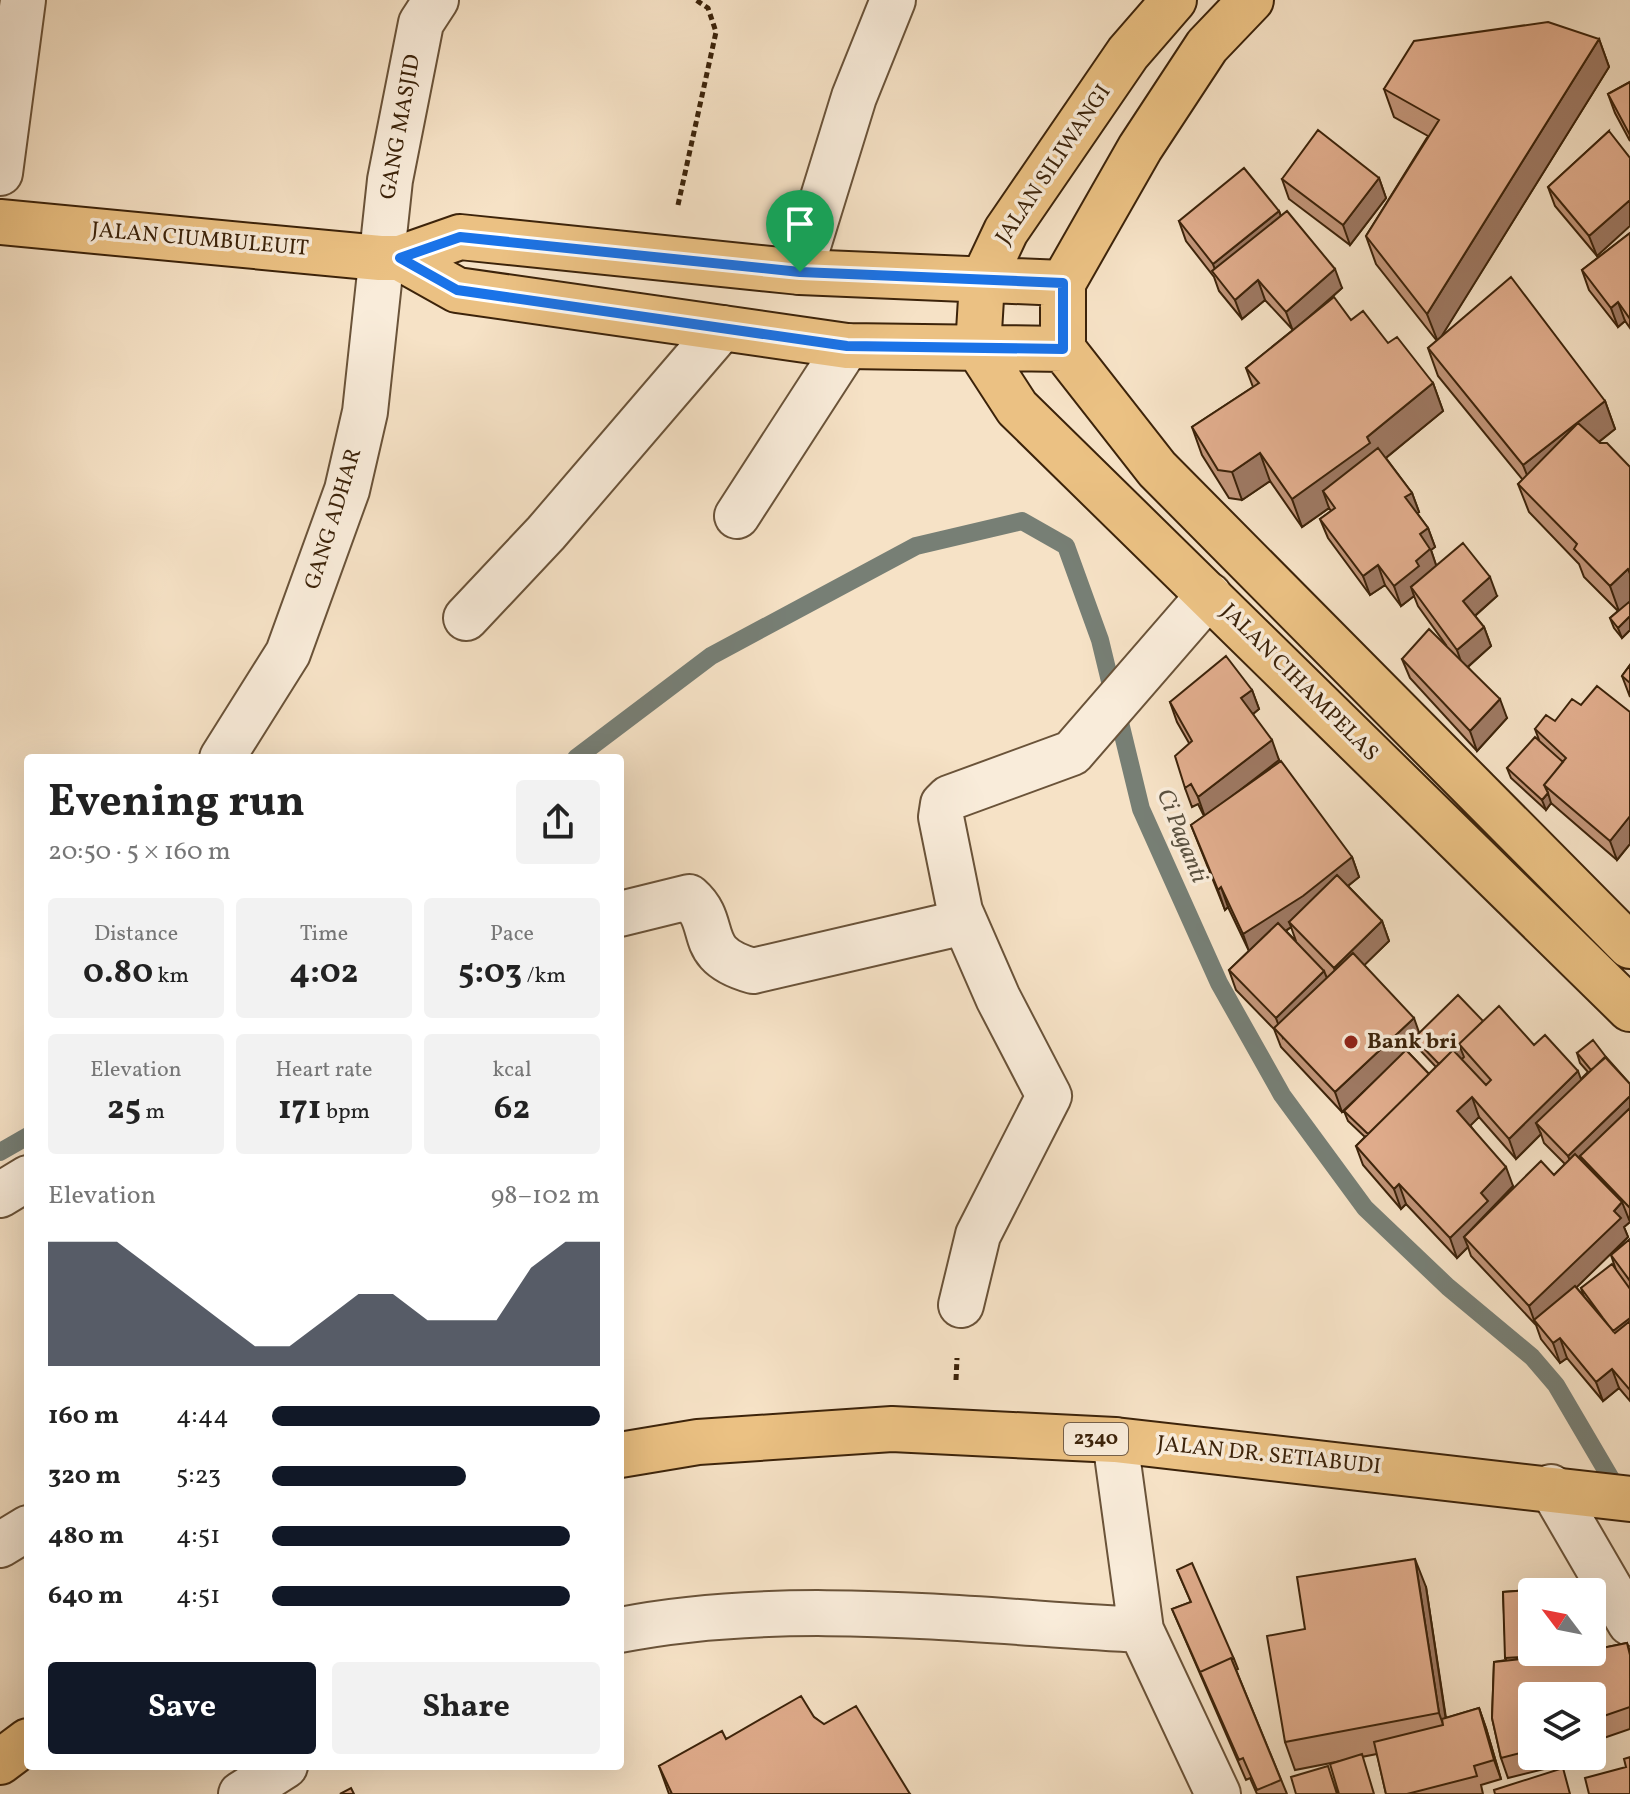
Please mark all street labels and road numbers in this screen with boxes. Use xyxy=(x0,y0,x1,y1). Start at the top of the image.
street label: GANG MASJID xyxy=(373,52,429,202)
street label: JALAN SILIWANGI xyxy=(989,79,1119,251)
street label: JALAN CIUMBULEUIT xyxy=(90,215,310,265)
street label: GANG ADHAR xyxy=(298,444,370,594)
street label: JALAN CIHAMPELAS xyxy=(1213,597,1385,769)
road number: 2340 xyxy=(1064,1423,1128,1455)
street label: JALAN DR. SETIABUDI xyxy=(1156,1429,1382,1483)

